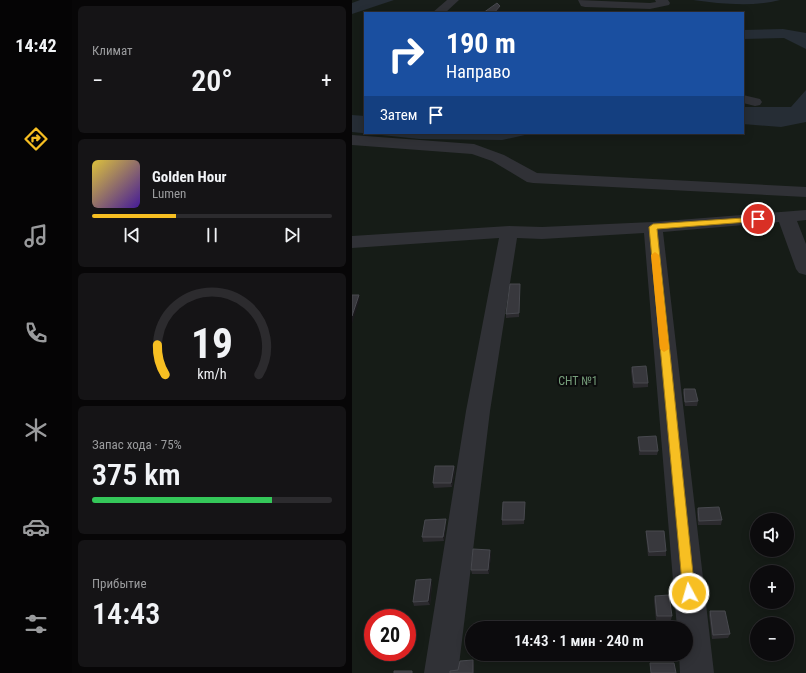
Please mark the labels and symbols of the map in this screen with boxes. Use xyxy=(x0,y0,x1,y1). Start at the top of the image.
pin xyxy=(741,202,775,236)
park label: СНТ №1 xyxy=(558,374,598,388)
position arrow xyxy=(668,572,710,614)
speed limit sign: 20 xyxy=(364,609,416,661)

